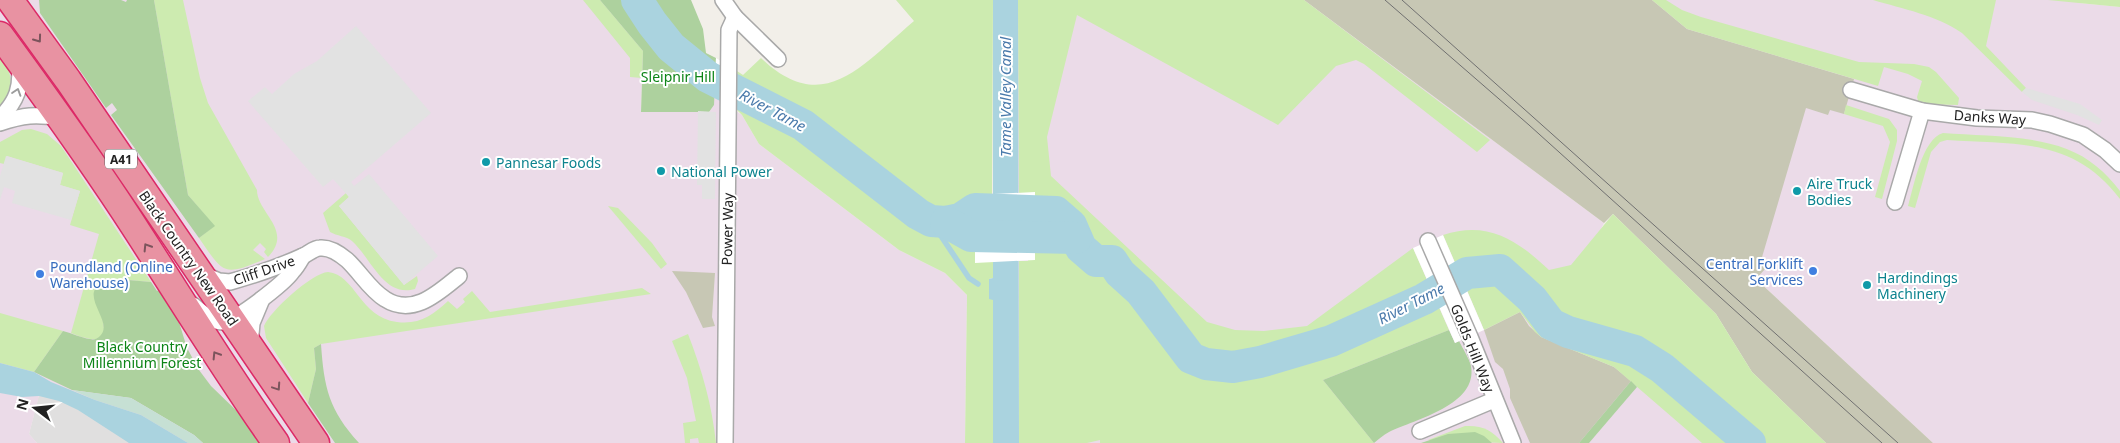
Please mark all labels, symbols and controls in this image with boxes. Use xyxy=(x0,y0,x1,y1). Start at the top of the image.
one-way arrow xyxy=(33,33,41,42)
water label: Tame Valley Canal xyxy=(995,36,1015,157)
park label: Sleipnir Hill xyxy=(641,67,715,86)
water label: River Tame xyxy=(736,84,810,136)
one-way arrow xyxy=(11,88,21,97)
street label: Danks Way xyxy=(1953,105,2028,129)
road number: A41 xyxy=(105,150,137,168)
place label: Pannesar Foods xyxy=(496,153,601,172)
marker: Pannesar Foods xyxy=(480,156,492,168)
place label: National Power xyxy=(671,162,772,181)
marker: National Power xyxy=(655,165,667,177)
place label: Aire Truck Bodies xyxy=(1807,174,1873,209)
marker: Aire Truck Bodies xyxy=(1791,185,1803,197)
street label: Black Country New Road xyxy=(135,187,243,329)
street label: Power Way xyxy=(717,192,737,266)
one-way arrow xyxy=(144,243,153,252)
street label: Cliff Drive xyxy=(231,251,297,289)
place label: Central Forklift Services xyxy=(1706,254,1803,289)
place label: Poundland (Online Warehouse) xyxy=(50,257,173,292)
marker: Central Forklift Services xyxy=(1807,265,1819,277)
marker: Poundland (Online Warehouse) xyxy=(34,268,46,280)
place label: Hardindings Machinery xyxy=(1877,268,1958,303)
water label: River Tame xyxy=(1374,277,1448,328)
marker: Hardindings Machinery xyxy=(1861,279,1873,291)
street label: Golds Hill Way xyxy=(1447,301,1500,396)
park label: Black Country Millennium Forest xyxy=(83,337,201,372)
one-way arrow xyxy=(213,351,222,361)
one-way arrow xyxy=(270,381,280,390)
north arrow xyxy=(10,383,60,433)
text: N xyxy=(11,396,33,412)

